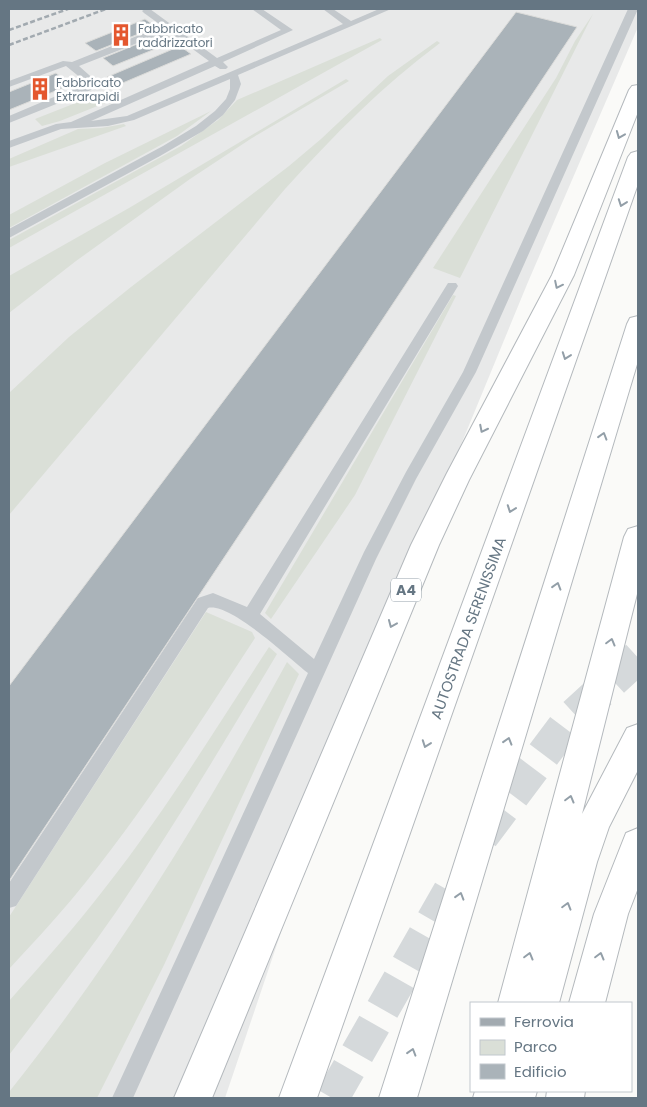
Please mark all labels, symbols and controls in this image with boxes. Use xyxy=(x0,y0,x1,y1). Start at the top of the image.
place label: Fabbricato raddrizzatori xyxy=(138,20,213,51)
building icon: Fabbricato raddrizzatori xyxy=(108,22,134,48)
place label: Fabbricato Extrarapidi xyxy=(56,74,122,105)
building icon: Fabbricato Extrarapidi xyxy=(27,76,53,102)
one-way arrow xyxy=(616,130,627,139)
one-way arrow xyxy=(618,198,628,207)
one-way arrow xyxy=(554,280,564,289)
one-way arrow xyxy=(562,351,572,360)
one-way arrow xyxy=(479,424,489,433)
one-way arrow xyxy=(597,433,607,441)
one-way arrow xyxy=(507,504,517,513)
street label: AUTOSTRADA SERENISSIMA xyxy=(425,534,511,722)
road number: A4 xyxy=(391,578,421,602)
one-way arrow xyxy=(551,582,561,591)
one-way arrow xyxy=(388,619,399,628)
one-way arrow xyxy=(605,637,616,646)
one-way arrow xyxy=(503,738,513,746)
one-way arrow xyxy=(422,739,432,748)
one-way arrow xyxy=(564,795,574,803)
one-way arrow xyxy=(455,893,465,901)
one-way arrow xyxy=(562,902,572,910)
one-way arrow xyxy=(594,952,605,961)
one-way arrow xyxy=(523,953,533,961)
legend xyxy=(470,1002,632,1092)
text: Ferrovia xyxy=(514,1011,574,1032)
text: Parco xyxy=(514,1036,557,1057)
one-way arrow xyxy=(407,1048,417,1056)
text: Edificio xyxy=(514,1061,567,1082)

